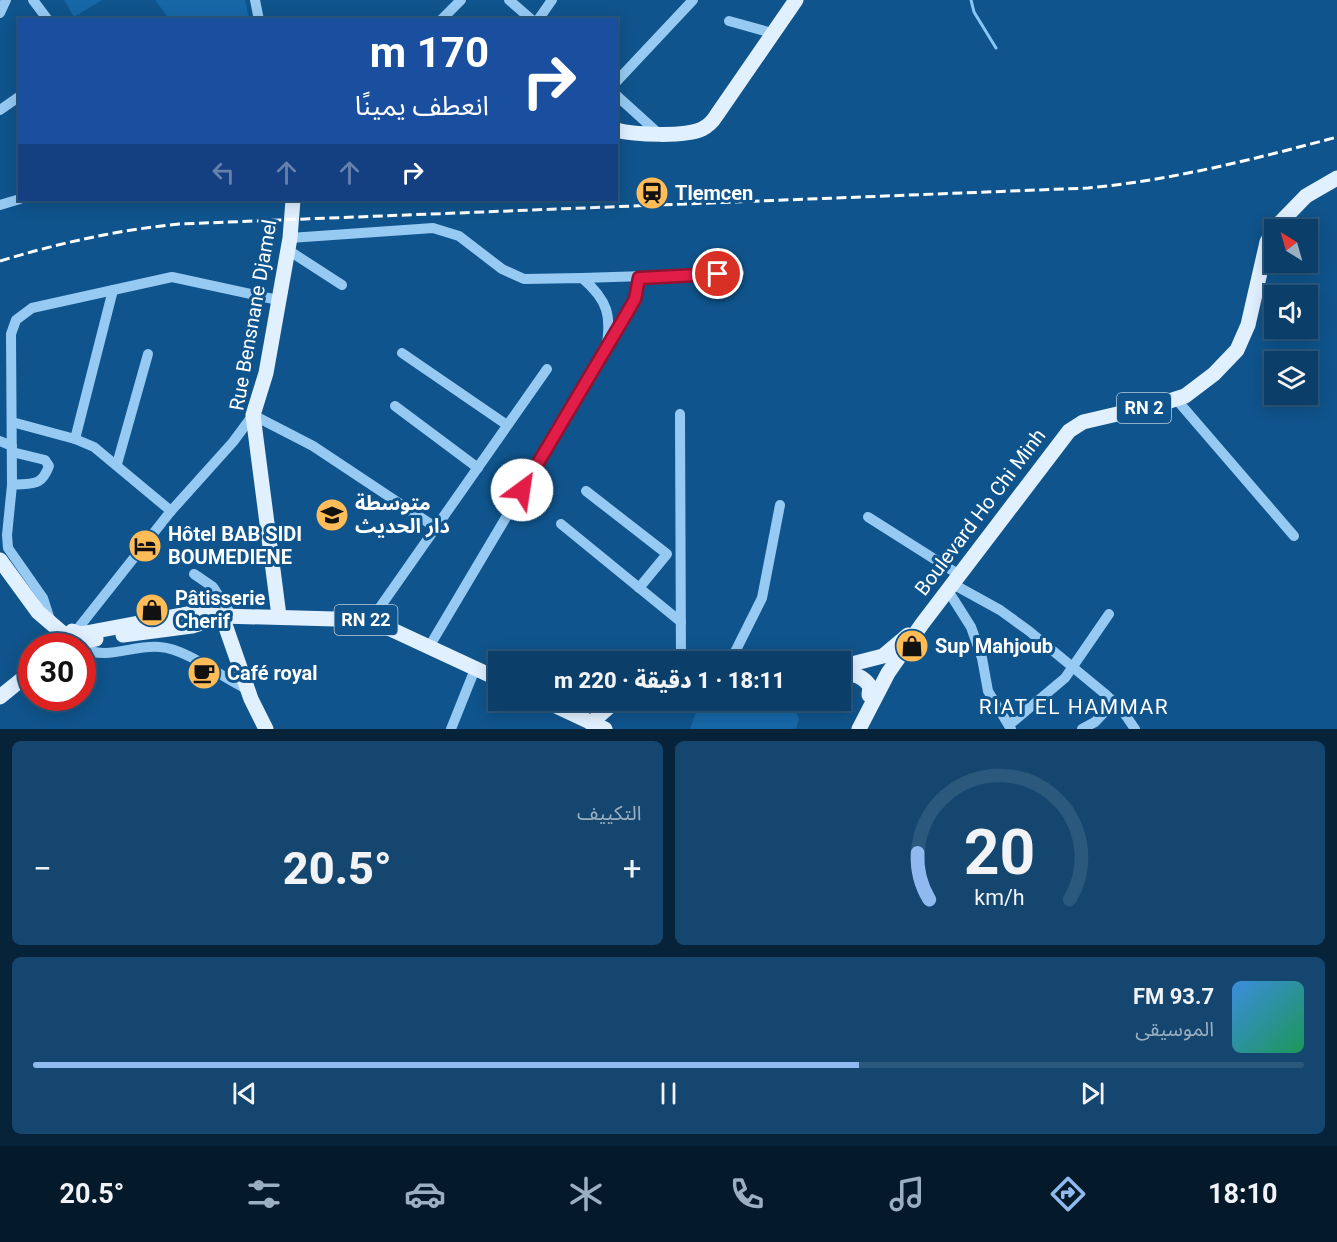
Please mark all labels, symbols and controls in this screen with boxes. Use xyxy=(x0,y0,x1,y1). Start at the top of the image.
text: 170 m xyxy=(370,28,489,77)
icon: right xyxy=(510,42,588,120)
text: انعطف يمينًا xyxy=(355,90,489,122)
icon: left xyxy=(207,156,240,189)
icon: ahead xyxy=(270,156,303,189)
icon: ahead xyxy=(333,156,366,189)
icon: right xyxy=(396,156,429,189)
station icon: Tlemcen xyxy=(634,175,670,211)
place label: Tlemcen xyxy=(675,181,753,205)
street label: Rue Bensnane Djamel xyxy=(224,218,282,412)
north arrow xyxy=(1264,219,1318,273)
map controls xyxy=(1264,219,1318,405)
pin xyxy=(692,248,743,299)
icon: arrive xyxy=(701,257,734,290)
button: sound xyxy=(1264,285,1318,339)
button: layers xyxy=(1264,351,1318,405)
road number: RN 2 xyxy=(1117,393,1171,423)
street label: Boulevard Ho Chi Minh xyxy=(910,424,1050,600)
position arrow xyxy=(490,458,554,522)
place label: متوسطة دار الحديث xyxy=(355,491,450,538)
school or university icon: متوسطة دار الحديث xyxy=(314,497,350,533)
place label: Hôtel BAB SIDI BOUMEDIENE xyxy=(168,522,302,569)
hotel icon: Hôtel BAB SIDI BOUMEDIENE xyxy=(127,528,163,564)
place label: Pâtisserie Cherif xyxy=(175,586,266,633)
shop icon: Pâtisserie Cherif xyxy=(134,592,170,628)
road number: RN 22 xyxy=(334,605,398,635)
shop icon: Sup Mahjoub xyxy=(894,628,930,664)
speed limit sign: 30 xyxy=(18,633,96,711)
place label: Sup Mahjoub xyxy=(935,634,1053,658)
cafe icon: Café royal xyxy=(186,655,222,691)
place label: Café royal xyxy=(227,661,318,685)
text: 18:11 · 1 دقيقة · 220 m xyxy=(554,668,785,693)
district label: RIAT EL HAMMAR xyxy=(979,695,1169,719)
text: التكييف xyxy=(577,801,642,825)
text: 20 xyxy=(964,816,1036,889)
text: 20.5° xyxy=(283,842,392,895)
text: − xyxy=(33,849,52,888)
text: + xyxy=(623,849,641,888)
text: km/h xyxy=(975,885,1025,910)
text: 93.7 FM xyxy=(1133,984,1214,1009)
text: الموسيقى xyxy=(1135,1017,1214,1041)
icon: previous xyxy=(228,1077,261,1110)
icon: pause xyxy=(652,1077,685,1110)
icon: next xyxy=(1076,1077,1109,1110)
icon: filters xyxy=(243,1173,285,1215)
icon: car xyxy=(404,1173,446,1215)
icon: climate xyxy=(565,1173,607,1215)
icon: phone xyxy=(726,1173,768,1215)
icon: music xyxy=(886,1173,928,1215)
icon: directions xyxy=(1047,1173,1089,1215)
text: 20.5° xyxy=(60,1178,124,1210)
text: 18:10 xyxy=(1208,1178,1278,1210)

